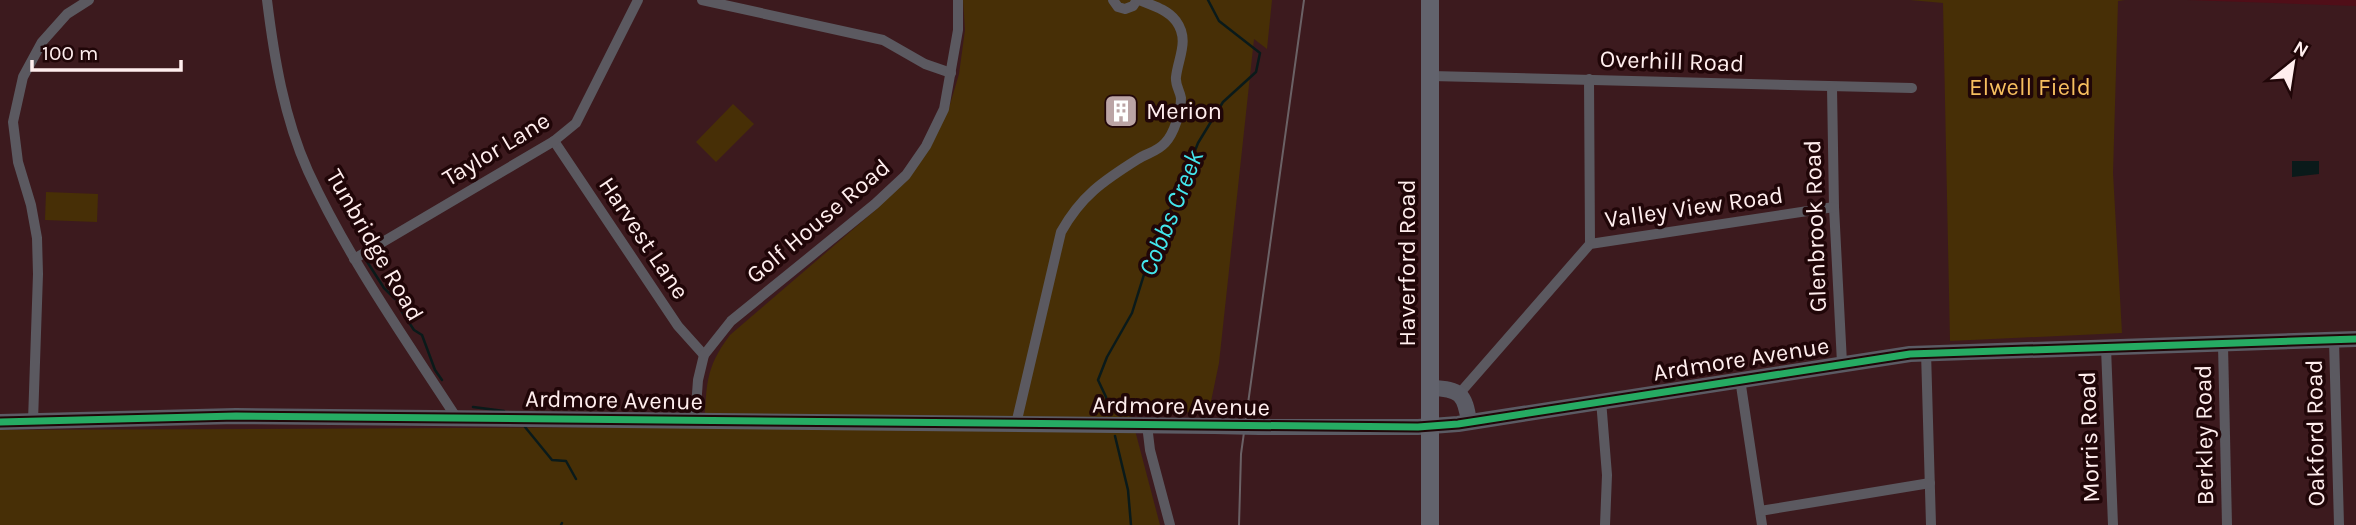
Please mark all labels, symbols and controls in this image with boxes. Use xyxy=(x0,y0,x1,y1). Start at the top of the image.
scale bar xyxy=(32,28,180,72)
north arrow xyxy=(2258,28,2328,98)
text: N xyxy=(2290,36,2312,62)
text: 100 m xyxy=(42,41,99,65)
street label: Overhill Road xyxy=(1599,44,1745,78)
park label: Elwell Field xyxy=(1969,73,2091,101)
building icon: Merion xyxy=(1102,92,1140,130)
place label: Merion xyxy=(1146,97,1222,125)
street label: Taylor Lane xyxy=(437,106,555,192)
street label: Glenbrook Road xyxy=(1798,139,1832,313)
water label: Cobbs Creek xyxy=(1132,145,1211,280)
street label: Golf House Road xyxy=(741,153,895,289)
street label: Tunbridge Road xyxy=(320,164,430,326)
street label: Harvest Lane xyxy=(593,172,695,304)
street label: Haverford Road xyxy=(1393,179,1421,347)
street label: Valley View Road xyxy=(1603,181,1785,233)
street label: Ardmore Avenue xyxy=(1651,331,1831,387)
street label: Oakford Road xyxy=(2300,359,2330,507)
street label: Berkley Road xyxy=(2189,364,2219,506)
street label: Morris Road xyxy=(2073,371,2105,503)
street label: Ardmore Avenue xyxy=(525,384,703,416)
street label: Ardmore Avenue xyxy=(1092,390,1270,422)

